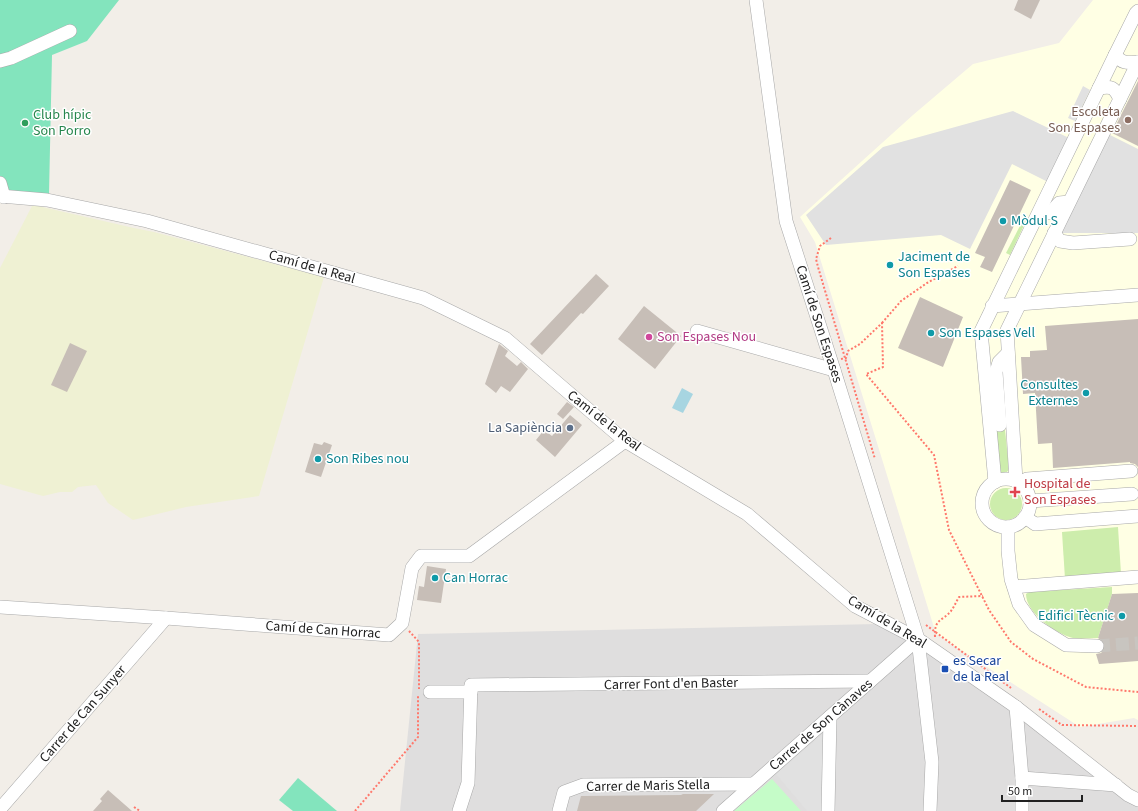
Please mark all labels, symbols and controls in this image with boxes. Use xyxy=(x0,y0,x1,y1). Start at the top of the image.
place label: Escoleta Son Espases xyxy=(1048,102,1120,138)
place label: Club hípic Son Porro xyxy=(33,105,92,141)
marker: Escoleta Son Espases xyxy=(1123,115,1133,125)
marker: Club hípic Son Porro xyxy=(20,118,30,128)
place label: Mòdul S xyxy=(1011,211,1058,231)
marker: Mòdul S xyxy=(998,216,1008,226)
street label: Camí de la Real xyxy=(266,245,358,289)
place label: Jaciment de Son Espases xyxy=(898,247,970,283)
marker: Jaciment de Son Espases xyxy=(885,260,895,270)
street label: Camí de Son Espases xyxy=(791,263,847,385)
place label: Son Espases Vell xyxy=(939,323,1035,343)
place label: Son Espases Nou xyxy=(657,327,756,347)
marker: Son Espases Vell xyxy=(926,328,936,338)
marker: Son Espases Nou xyxy=(644,332,654,342)
place label: Consultes Externes xyxy=(1020,375,1078,411)
street label: Camí de la Real xyxy=(563,386,646,457)
marker: Consultes Externes xyxy=(1081,388,1091,398)
place label: La Sapiència xyxy=(488,418,562,438)
marker: La Sapiència xyxy=(565,423,575,433)
place label: Son Ribes nou xyxy=(326,449,409,469)
marker: Son Ribes nou xyxy=(313,454,323,464)
place label: Hospital de Son Espases xyxy=(1024,474,1096,510)
marker: Hospital de Son Espases xyxy=(1009,486,1021,498)
place label: Can Horrac xyxy=(443,568,509,588)
marker: Can Horrac xyxy=(430,573,440,583)
street label: Camí de la Real xyxy=(844,590,931,654)
place label: Edifici Tècnic xyxy=(1038,606,1115,626)
marker: Edifici Tècnic xyxy=(1117,611,1127,621)
street label: Camí de Can Horrac xyxy=(265,616,382,644)
place label: es Secar de la Real xyxy=(953,651,1010,687)
street label: Carrer de Can Sunyer xyxy=(35,661,131,767)
marker: es Secar de la Real xyxy=(940,664,950,674)
street label: Carrer Font d'en Baster xyxy=(604,673,738,695)
street label: Carrer de Son Cànaves xyxy=(765,674,877,776)
street label: Carrer de Maris Stella xyxy=(586,775,710,797)
scale bar xyxy=(1002,777,1082,803)
text: 50 m xyxy=(1008,783,1032,800)

